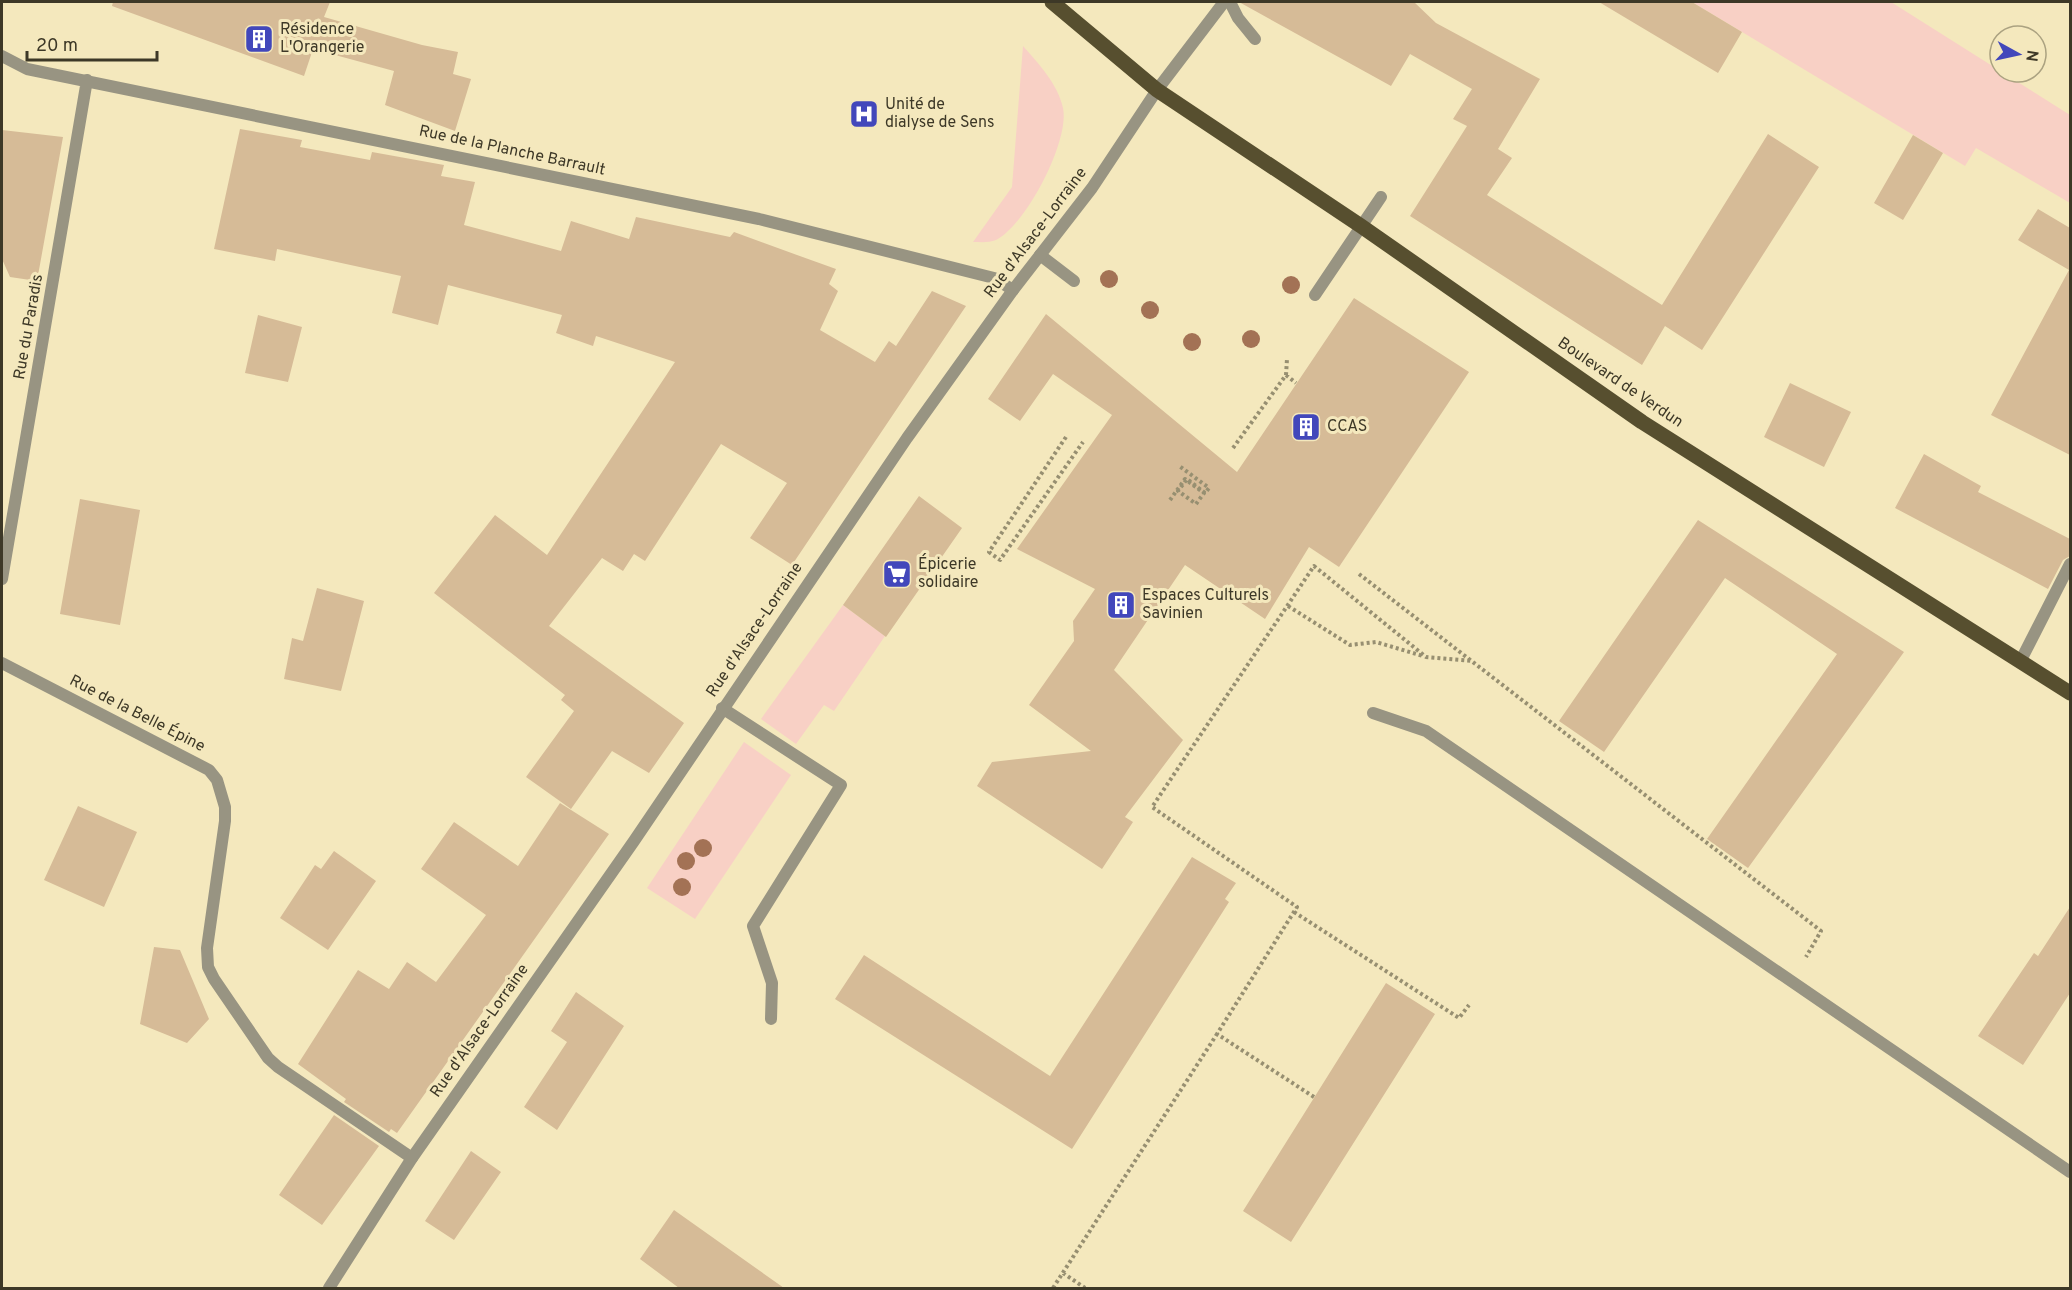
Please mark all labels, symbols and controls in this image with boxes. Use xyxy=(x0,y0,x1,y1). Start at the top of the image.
place label: Résidence L'Orangerie xyxy=(280,20,364,58)
building icon: Résidence L'Orangerie xyxy=(243,23,275,55)
scale bar xyxy=(27,24,158,62)
north arrow xyxy=(1988,24,2048,84)
text: 20 m xyxy=(36,35,78,58)
text: N xyxy=(2020,49,2042,63)
place label: Unité de dialyse de Sens xyxy=(885,95,994,133)
hospital icon: Unité de dialyse de Sens xyxy=(848,98,880,130)
street label: Rue de la Planche Barrault xyxy=(417,121,607,181)
street label: Rue d'Alsace-Lorraine xyxy=(980,164,1092,302)
street label: Rue du Paradis xyxy=(10,273,48,381)
street label: Boulevard de Verdun xyxy=(1553,333,1687,433)
building icon: CCAS xyxy=(1290,411,1322,443)
place label: CCAS xyxy=(1327,417,1367,437)
place label: Épicerie solidaire xyxy=(918,553,978,593)
supermarket icon: Épicerie solidaire xyxy=(881,558,913,590)
street label: Rue d'Alsace-Lorraine xyxy=(702,559,808,701)
place label: Espaces Culturels Savinien xyxy=(1142,586,1269,624)
building icon: Espaces Culturels Savinien xyxy=(1105,589,1137,621)
street label: Rue de la Belle Épine xyxy=(66,669,209,757)
street label: Rue d'Alsace-Lorraine xyxy=(426,960,534,1102)

